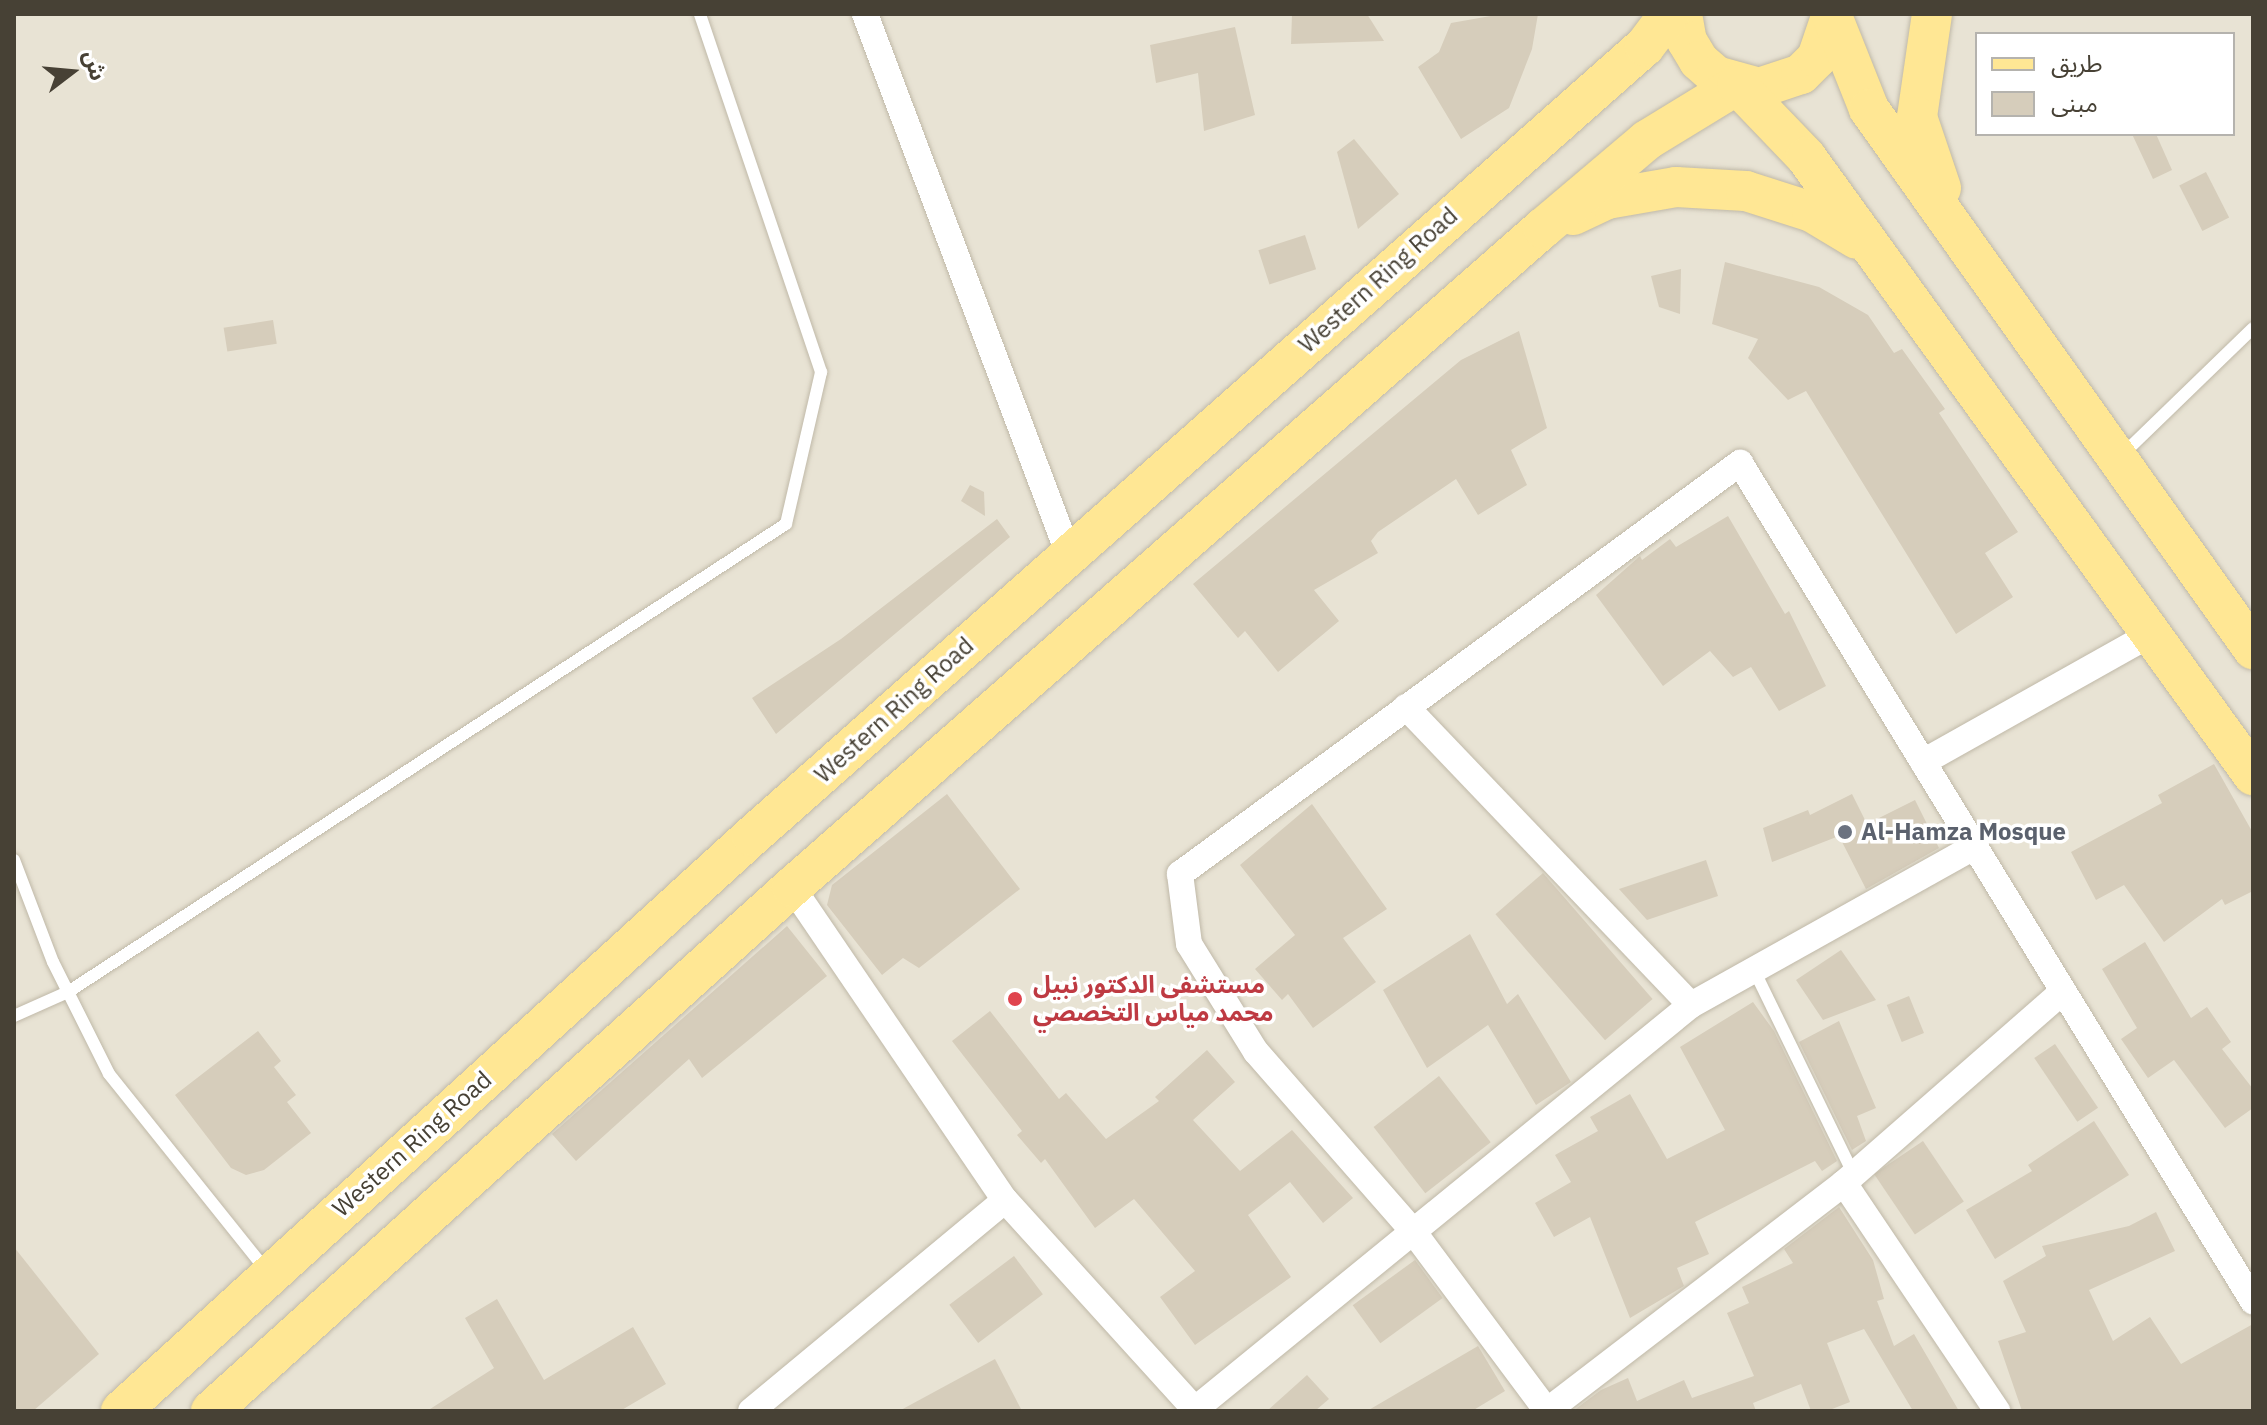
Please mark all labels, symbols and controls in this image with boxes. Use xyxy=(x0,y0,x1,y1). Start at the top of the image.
north arrow xyxy=(32,32,112,112)
legend xyxy=(1975,32,2235,136)
text: ش xyxy=(77,47,114,84)
text: طريق xyxy=(2051,47,2103,79)
text: مبنى xyxy=(2051,87,2098,119)
street label: Western Ring Road xyxy=(1293,201,1463,359)
street label: Western Ring Road xyxy=(809,631,979,789)
place label: Al-Hamza Mosque xyxy=(1861,818,2066,846)
marker: Al-Hamza Mosque xyxy=(1836,823,1854,841)
place label: مستشفى الدكتور نبيل محمد مياس التخصصي xyxy=(1033,971,1274,1027)
marker: مستشفى الدكتور نبيل محمد مياس التخصصي xyxy=(1004,988,1026,1010)
street label: Western Ring Road xyxy=(327,1065,497,1223)

